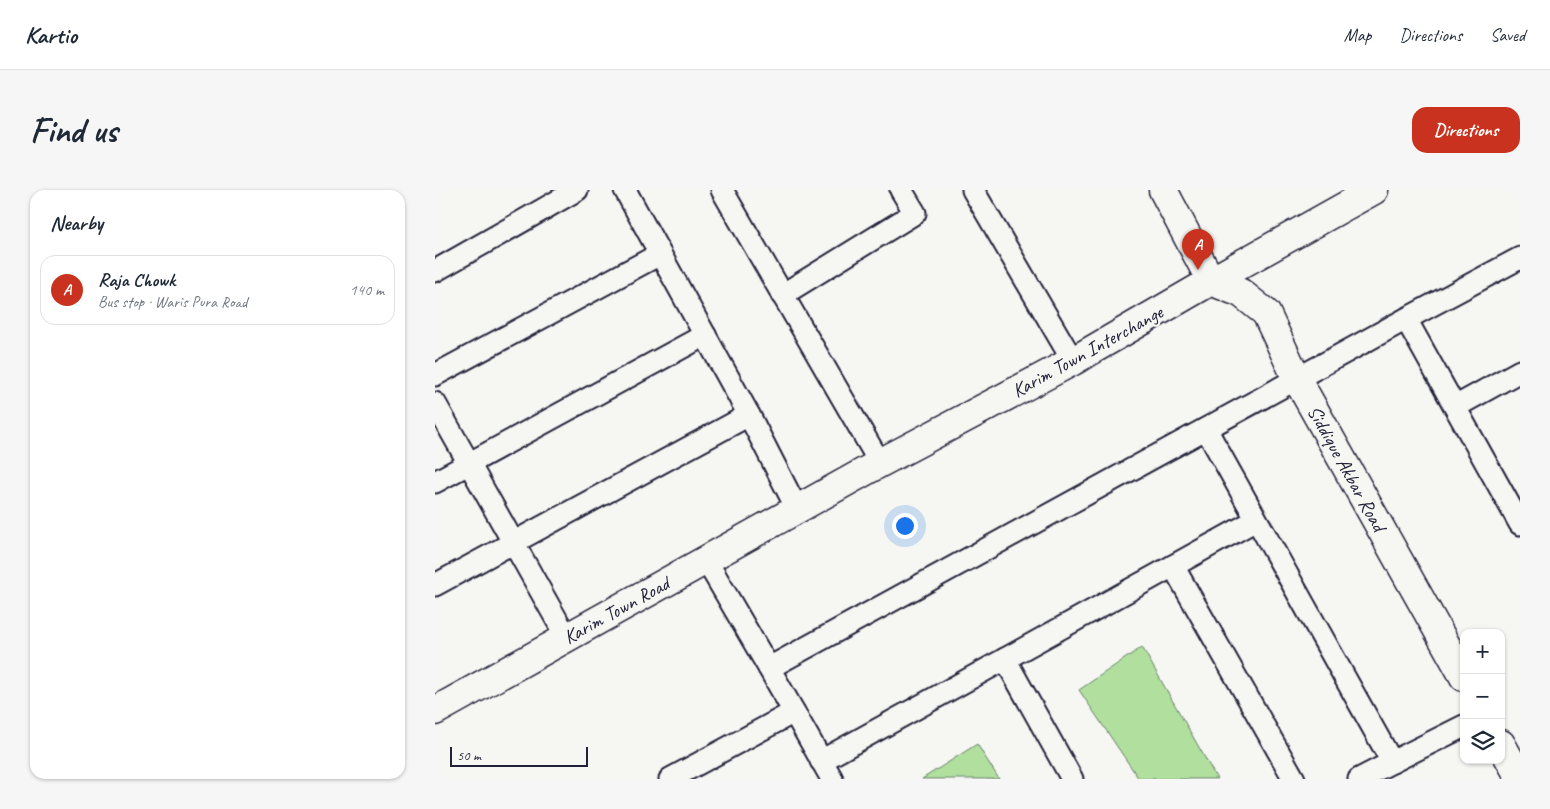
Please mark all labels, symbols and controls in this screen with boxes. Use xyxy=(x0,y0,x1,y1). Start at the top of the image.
text: Kartio xyxy=(25,20,77,50)
text: Map xyxy=(1344,24,1371,46)
text: Directions xyxy=(1399,24,1462,46)
text: Saved xyxy=(1490,24,1525,46)
button: Directions xyxy=(1412,107,1520,153)
text: Find us xyxy=(30,108,117,153)
text: Nearby xyxy=(50,210,103,236)
pin: A xyxy=(1182,229,1214,270)
text: Raja Chowk xyxy=(98,268,175,292)
text: A xyxy=(63,280,71,300)
text: 140 m xyxy=(350,280,384,300)
text: Bus stop · Waris Pura Road xyxy=(98,292,247,312)
street label: Karim Town Interchange xyxy=(1007,299,1168,403)
street label: Siddique Akbar Road xyxy=(1302,401,1393,538)
your location xyxy=(892,513,918,539)
street label: Karim Town Road xyxy=(559,570,676,650)
map controls xyxy=(1460,629,1505,764)
button: + xyxy=(1460,629,1505,674)
button: − xyxy=(1460,674,1505,719)
button: layers xyxy=(1460,719,1505,764)
scale bar xyxy=(450,744,587,767)
text: 50 m xyxy=(457,747,481,764)

